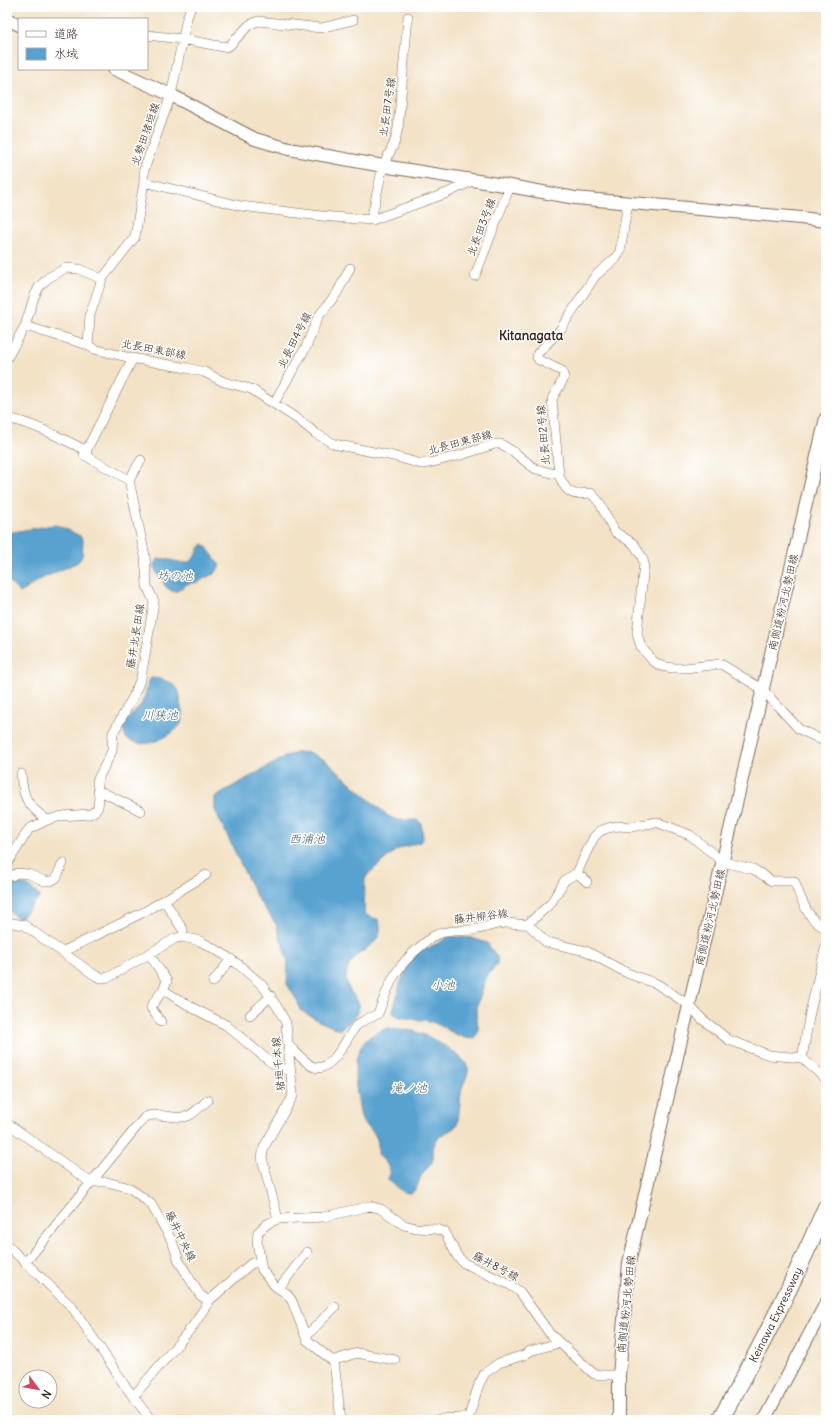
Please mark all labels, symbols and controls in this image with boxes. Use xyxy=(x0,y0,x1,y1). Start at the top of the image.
legend xyxy=(18,18,148,70)
text: 道路 xyxy=(54,26,78,41)
text: 水域 xyxy=(54,46,78,61)
street label: 北長田7号線 xyxy=(376,76,398,138)
street label: 北勢田猪垣線 xyxy=(128,101,162,167)
street label: 北長田3号線 xyxy=(463,196,499,258)
street label: 北長田4号線 xyxy=(274,309,314,371)
district label: Kitanagata xyxy=(499,327,564,344)
street label: 北長田東部線 xyxy=(120,336,188,362)
street label: 北長田2号線 xyxy=(533,404,553,466)
street label: 北長田東部線 xyxy=(426,427,494,457)
street label: 南側道粉河北勢田線 xyxy=(765,552,801,652)
water label: 坊の池 xyxy=(157,568,194,583)
street label: 藤井北長田線 xyxy=(123,602,147,670)
water label: 川狭池 xyxy=(142,707,179,722)
water label: 西浦池 xyxy=(289,831,326,846)
street label: 南側道粉河北勢田線 xyxy=(692,867,728,967)
street label: 藤井柳谷線 xyxy=(453,906,509,926)
water label: 小池 xyxy=(431,977,456,992)
street label: 猪垣千本線 xyxy=(269,1036,287,1092)
water label: 滝ノ池 xyxy=(391,1080,428,1095)
street label: 藤井中央線 xyxy=(163,1208,199,1264)
street label: 藤井8号線 xyxy=(470,1248,522,1284)
street label: 南側道粉河北勢田線 xyxy=(614,1254,638,1354)
street label: Keinawa Expressway xyxy=(746,1265,805,1365)
north arrow xyxy=(18,1369,58,1409)
text: N xyxy=(39,1387,54,1401)

